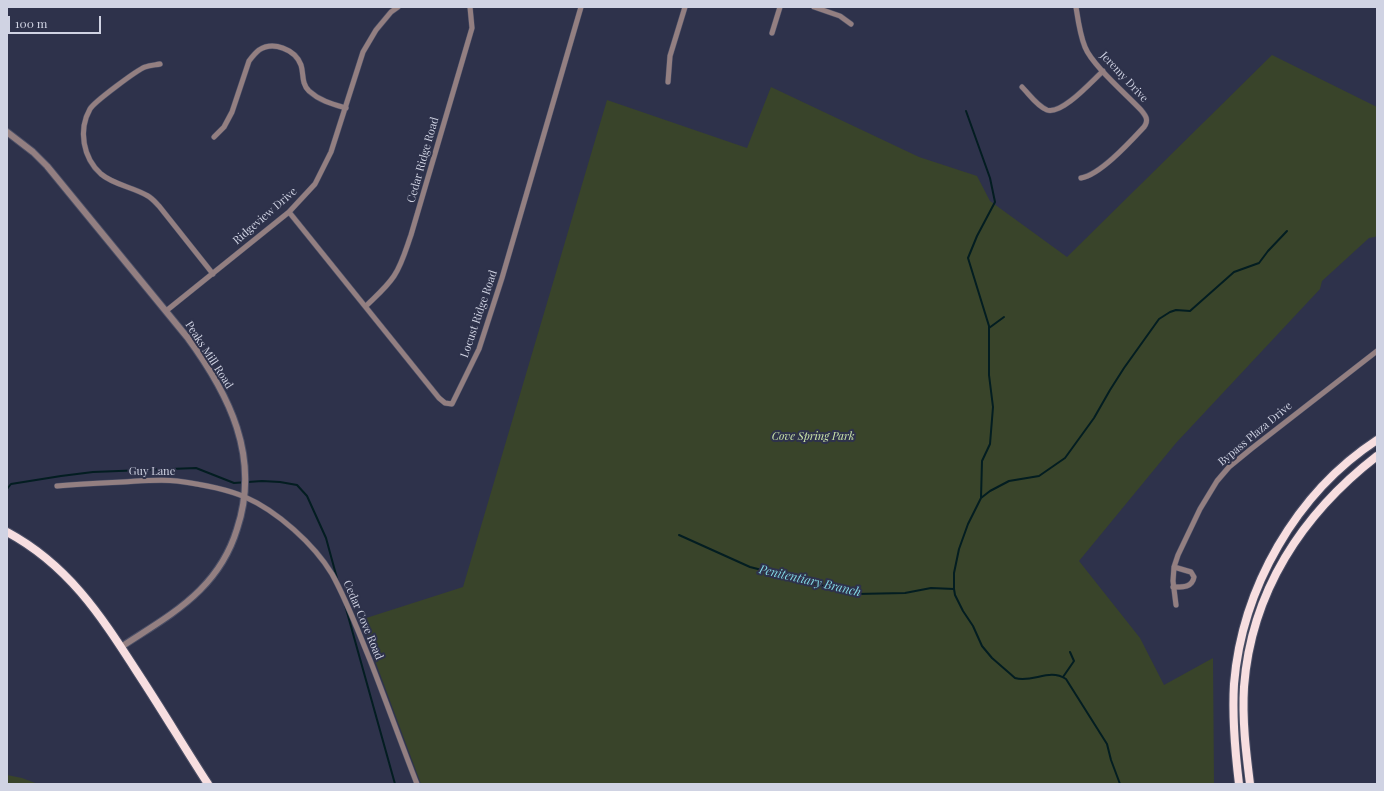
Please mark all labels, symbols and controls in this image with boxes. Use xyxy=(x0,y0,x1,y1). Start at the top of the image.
scale bar xyxy=(10,8,103,34)
text: 100 m xyxy=(15,15,47,31)
street label: Jeremy Drive xyxy=(1097,49,1151,105)
street label: Cedar Ridge Road xyxy=(404,116,442,204)
street label: Ridgeview Drive xyxy=(230,185,300,247)
street label: Locust Ridge Road xyxy=(458,269,500,359)
street label: Peaks Mill Road xyxy=(182,319,236,391)
street label: Bypass Plaza Drive xyxy=(1216,399,1294,469)
park label: Cove Spring Park xyxy=(772,430,854,444)
street label: Guy Lane xyxy=(129,465,175,479)
water label: Penitentiary Branch xyxy=(758,562,862,600)
street label: Cedar Cove Road xyxy=(340,578,386,662)

